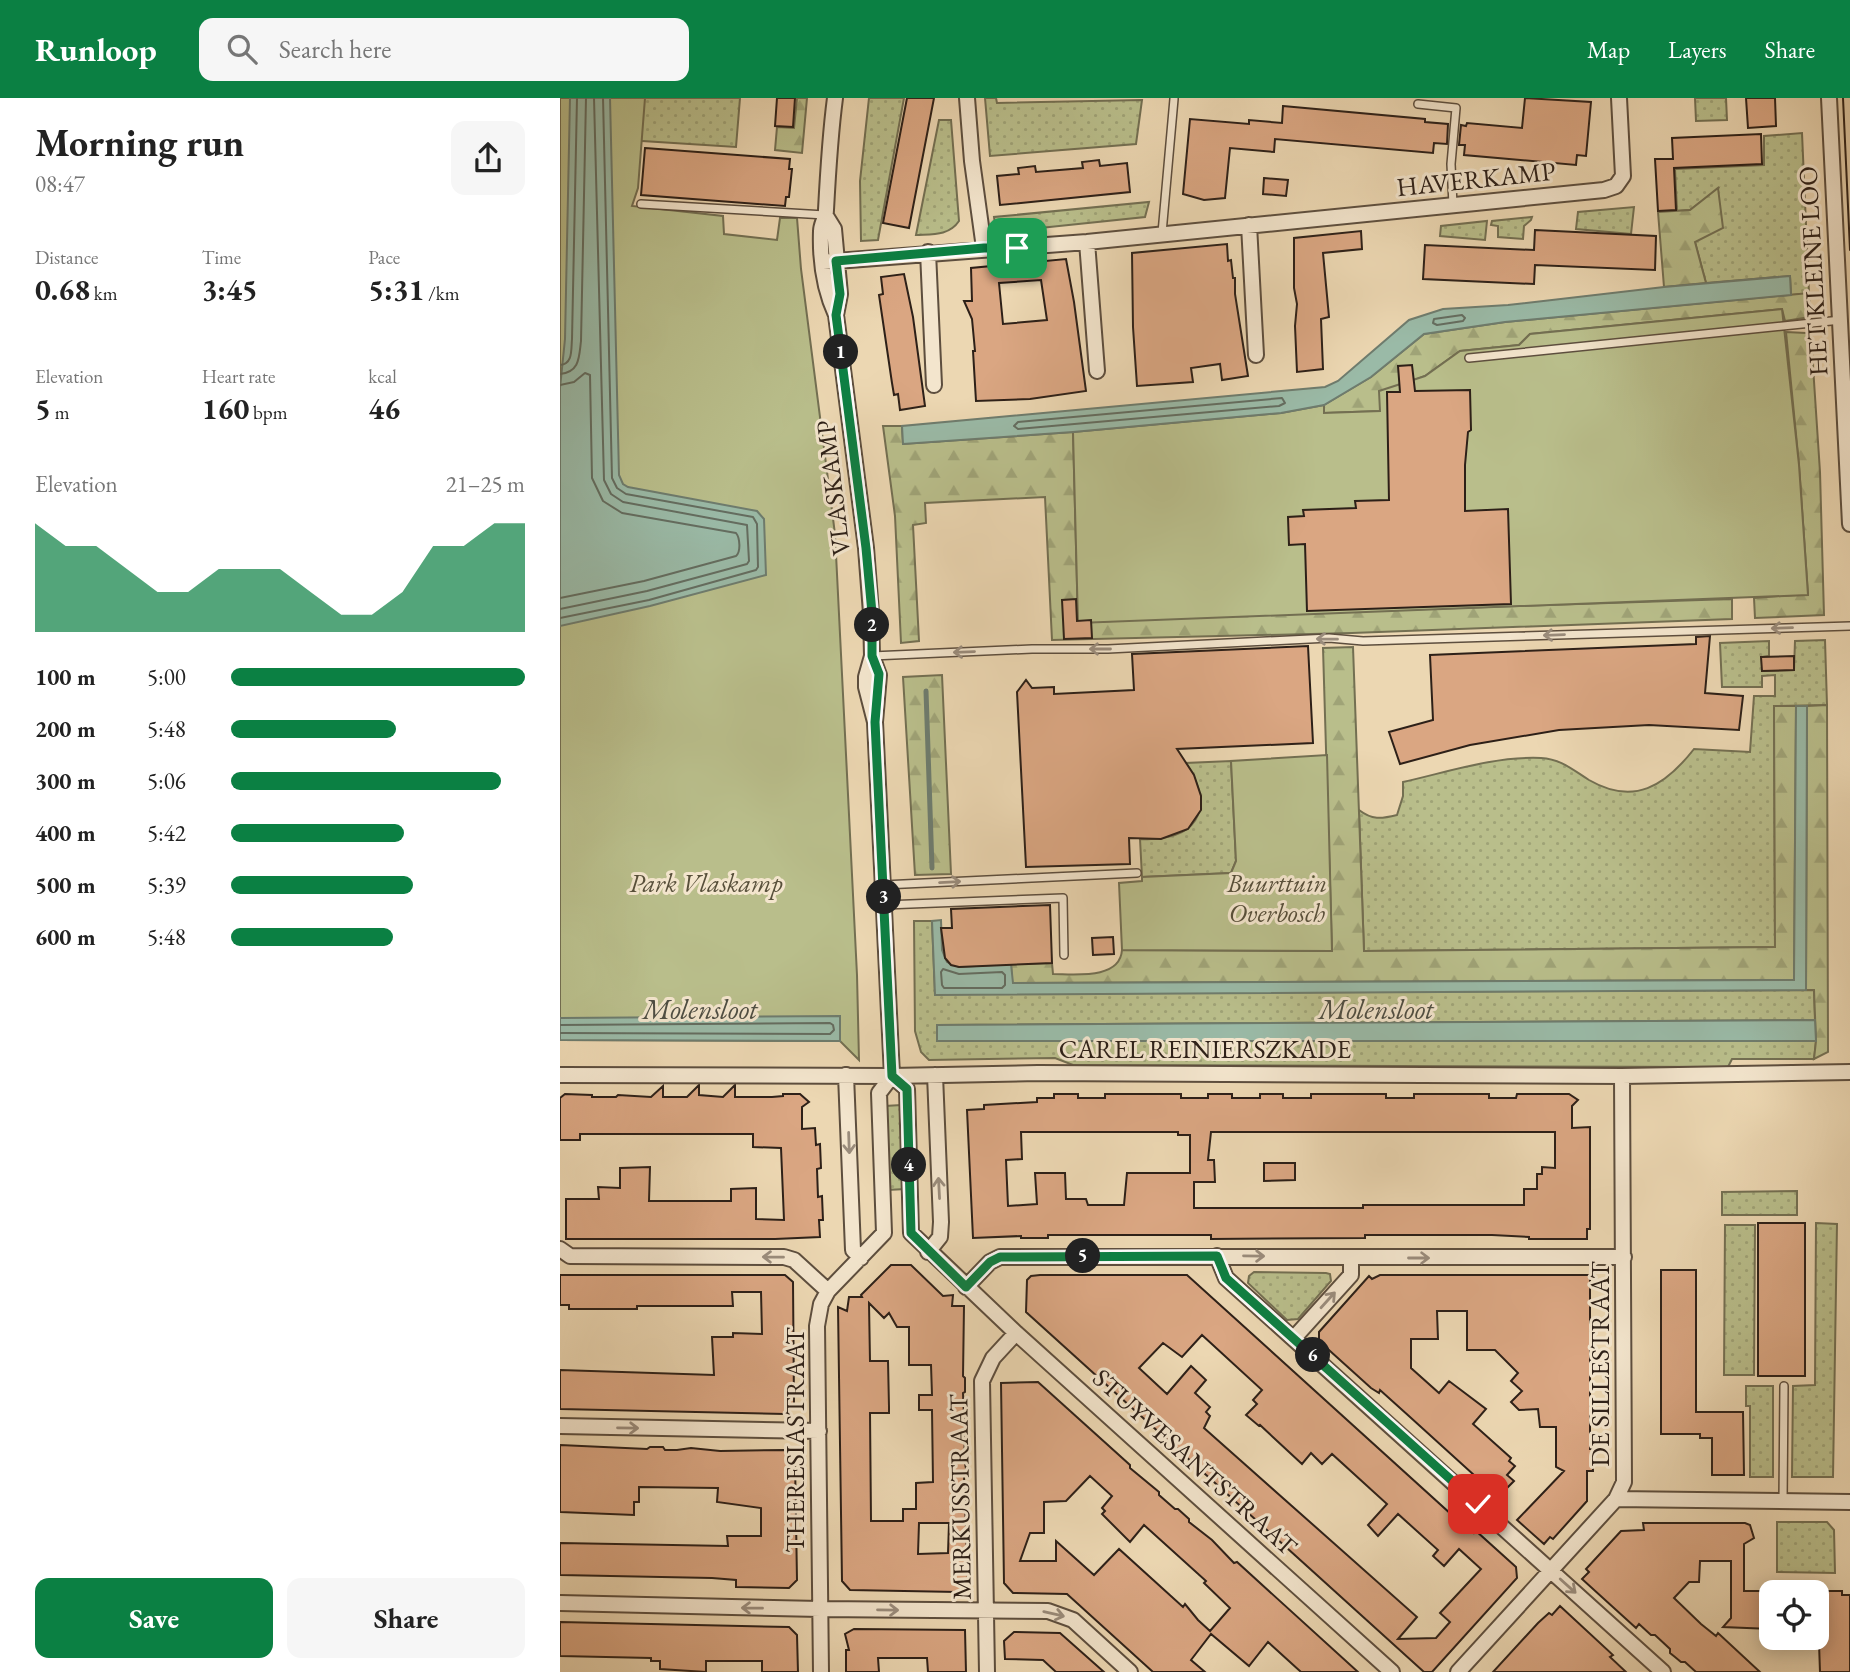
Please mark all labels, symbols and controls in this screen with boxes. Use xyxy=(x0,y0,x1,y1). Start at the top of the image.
search box xyxy=(199,18,689,81)
text: Runloop xyxy=(35,28,157,71)
icon: search xyxy=(223,30,261,68)
text: Search here xyxy=(279,32,391,66)
text: Map xyxy=(1587,34,1630,65)
text: Layers xyxy=(1668,34,1727,65)
text: Share xyxy=(1765,34,1815,65)
text: Morning run xyxy=(35,118,244,167)
button: share xyxy=(451,121,525,195)
street label: HAVERKAMP xyxy=(1395,154,1557,204)
street label: HET KLEINE LOO xyxy=(1791,165,1835,377)
text: 08:47 xyxy=(35,169,85,199)
pin xyxy=(987,218,1047,278)
icon: arrive xyxy=(998,229,1036,267)
text: Distance xyxy=(35,245,98,270)
text: Time xyxy=(202,245,241,270)
text: Pace xyxy=(368,245,400,270)
text: 0.68 xyxy=(35,270,90,309)
text: 3:45 xyxy=(202,270,258,309)
text: 5:31 xyxy=(368,270,424,309)
text: km xyxy=(90,281,118,306)
text: /km xyxy=(424,281,459,306)
pin: 1 xyxy=(824,334,858,370)
text: 1 xyxy=(835,339,846,364)
text: Elevation xyxy=(35,364,103,389)
text: Heart rate xyxy=(202,364,275,389)
text: kcal xyxy=(368,364,397,389)
text: 5 xyxy=(35,389,51,428)
text: 160 xyxy=(202,389,249,428)
text: 46 xyxy=(368,389,400,428)
text: m xyxy=(51,400,69,425)
text: bpm xyxy=(249,400,288,425)
street label: VLASKAMP xyxy=(808,418,858,558)
text: Elevation xyxy=(35,469,118,499)
text: 21–25 m xyxy=(446,469,525,499)
pin: 2 xyxy=(854,608,890,642)
text: 2 xyxy=(866,612,877,637)
one-way arrow xyxy=(1771,622,1794,635)
one-way arrow xyxy=(1543,629,1566,642)
one-way arrow xyxy=(1316,632,1339,646)
one-way arrow xyxy=(1089,642,1112,656)
one-way arrow xyxy=(952,645,975,658)
text: 100 m xyxy=(35,662,96,692)
text: 5:00 xyxy=(147,662,186,692)
text: 200 m xyxy=(35,714,96,744)
text: 5:48 xyxy=(147,714,186,744)
text: 300 m xyxy=(35,766,96,796)
text: 5:06 xyxy=(147,766,186,796)
text: 400 m xyxy=(35,818,96,848)
text: 5:42 xyxy=(147,818,186,848)
park label: Park Vlaskamp xyxy=(629,866,783,900)
park label: Buurttuin Overbosch xyxy=(1226,866,1327,930)
text: 500 m xyxy=(35,870,96,900)
text: 5:39 xyxy=(147,870,186,900)
one-way arrow xyxy=(938,875,961,888)
pin: 3 xyxy=(866,880,902,914)
text: 3 xyxy=(878,884,889,909)
text: 600 m xyxy=(35,922,96,952)
text: 5:48 xyxy=(147,922,186,952)
water label: Molensloot xyxy=(641,991,759,1027)
water label: Molensloot xyxy=(1317,991,1435,1027)
street label: CAREL REINIERSZKADE xyxy=(1059,1032,1352,1066)
one-way arrow xyxy=(842,1131,855,1154)
pin: 4 xyxy=(892,1148,926,1182)
text: 4 xyxy=(903,1152,914,1177)
one-way arrow xyxy=(933,1176,946,1199)
pin: 5 xyxy=(1065,1238,1100,1274)
text: 5 xyxy=(1077,1243,1088,1268)
one-way arrow xyxy=(1242,1249,1265,1263)
one-way arrow xyxy=(761,1250,784,1264)
one-way arrow xyxy=(1408,1251,1431,1264)
street label: DE SILLESTRAAT xyxy=(1583,1261,1617,1467)
one-way arrow xyxy=(1320,1292,1337,1309)
street label: THERESIASTRAAT xyxy=(778,1327,812,1553)
pin: 6 xyxy=(1296,1338,1330,1372)
text: 6 xyxy=(1307,1342,1318,1367)
street label: STUYVESANTSTRAAT xyxy=(1086,1361,1305,1563)
street label: MERKUSSTRAAT xyxy=(941,1393,979,1600)
one-way arrow xyxy=(616,1421,639,1434)
pin xyxy=(1448,1474,1508,1534)
icon: check xyxy=(1459,1485,1497,1523)
button: Save xyxy=(35,1578,273,1658)
button: Share xyxy=(287,1578,525,1658)
one-way arrow xyxy=(1559,1578,1577,1594)
map controls xyxy=(1759,1580,1829,1650)
button: locate xyxy=(1759,1580,1829,1650)
one-way arrow xyxy=(741,1601,764,1614)
one-way arrow xyxy=(877,1603,900,1617)
one-way arrow xyxy=(1042,1607,1065,1621)

